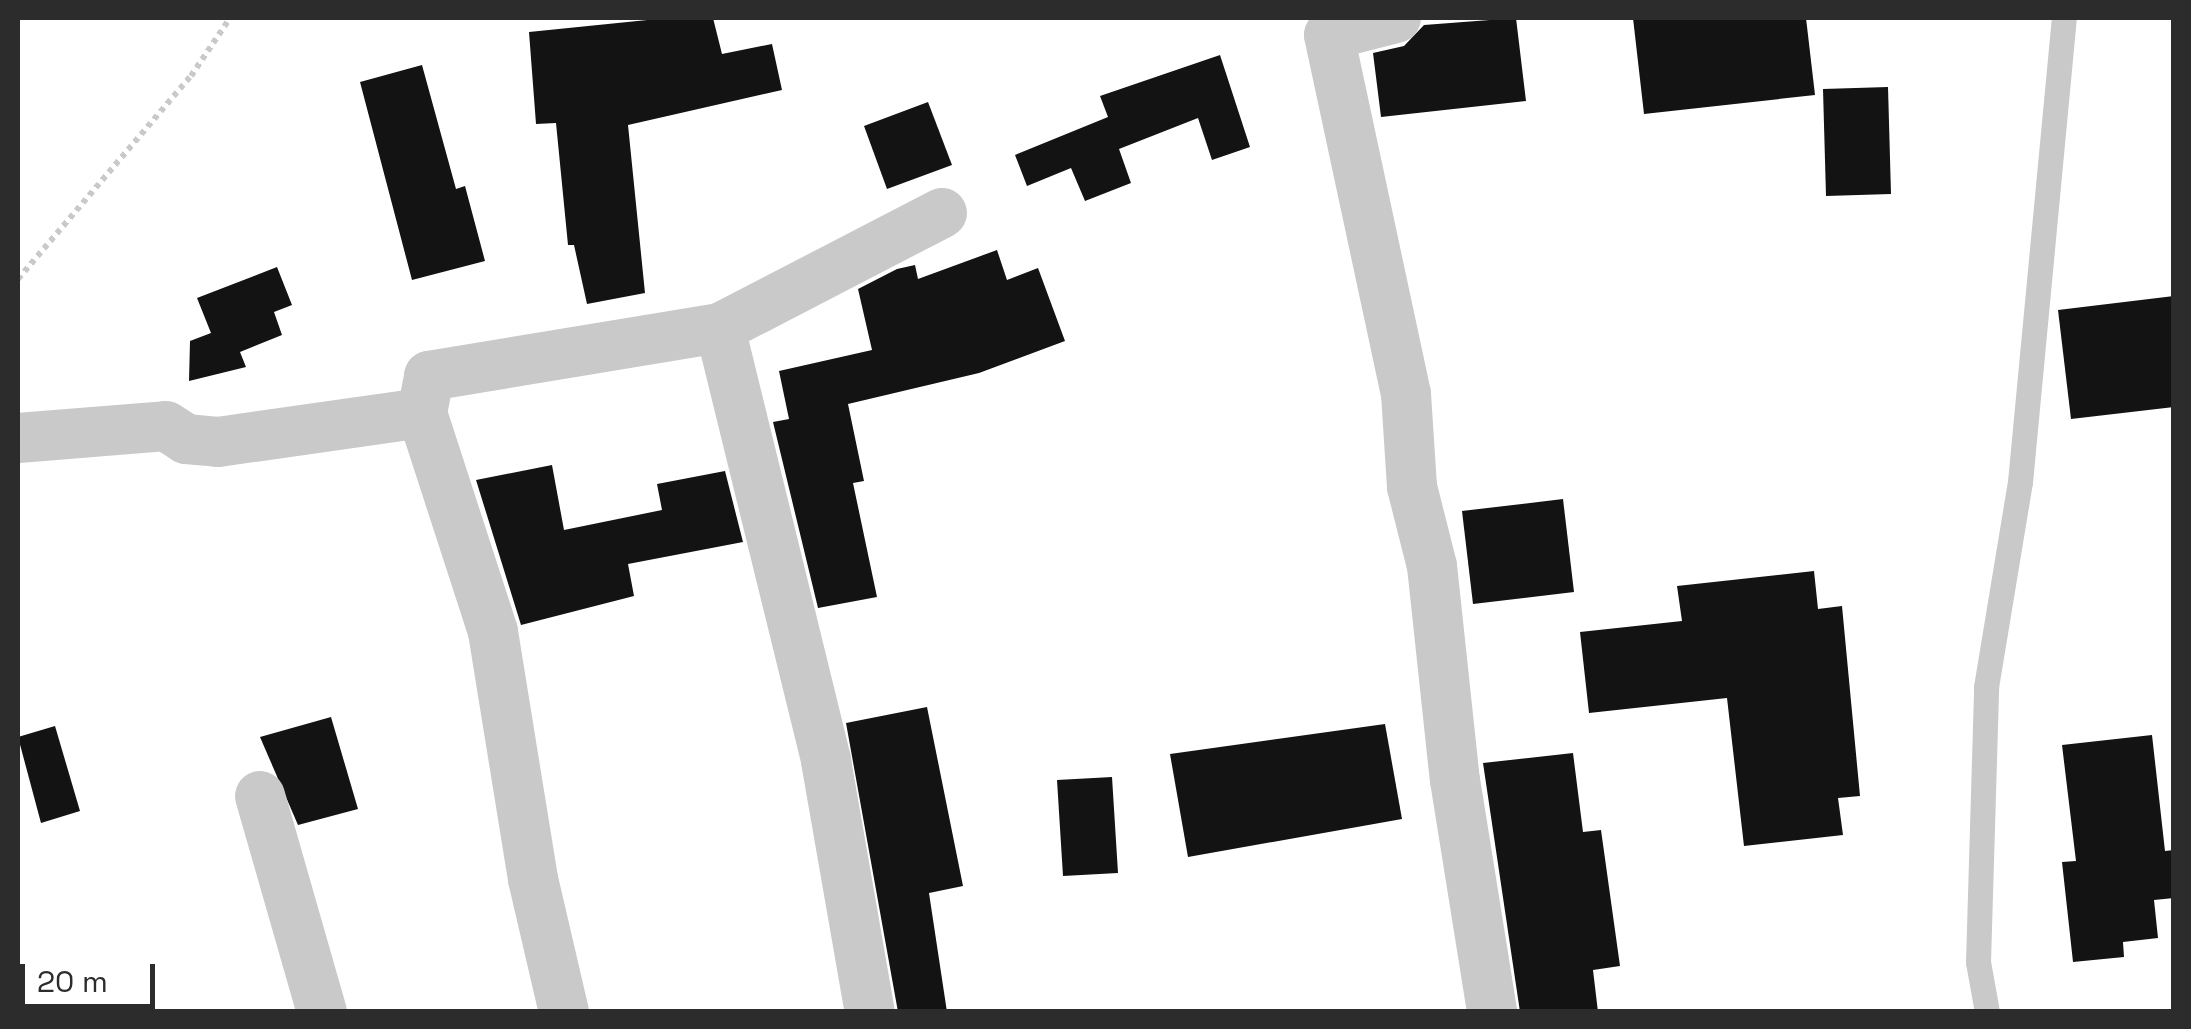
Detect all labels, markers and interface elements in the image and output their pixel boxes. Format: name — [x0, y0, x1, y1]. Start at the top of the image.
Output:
scale bar — [25, 944, 160, 1006]
text: 20 m — [37, 962, 108, 1001]

